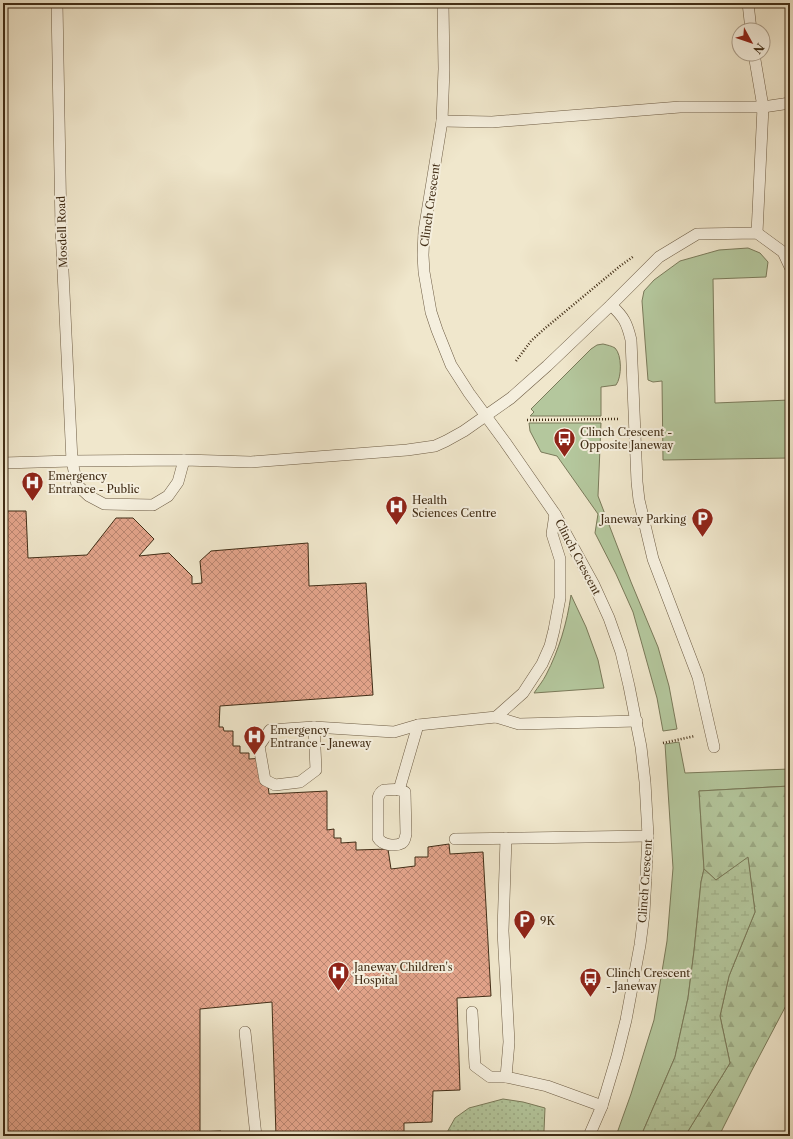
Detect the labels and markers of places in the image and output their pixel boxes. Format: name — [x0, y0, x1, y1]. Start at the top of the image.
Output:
bus stop icon: Clinch Crescent - Opposite Janeway — [551, 425, 577, 458]
place label: Clinch Crescent - Opposite Janeway — [580, 425, 674, 452]
hospital icon: Emergency Entrance - Public — [20, 469, 46, 502]
place label: Emergency Entrance - Public — [48, 469, 140, 496]
hospital icon: Health Sciences Centre — [383, 493, 409, 526]
place label: Health Sciences Centre — [412, 493, 496, 520]
parking icon: Janeway Parking — [689, 506, 715, 539]
place label: Janeway Parking — [599, 512, 686, 526]
hospital icon: Emergency Entrance - Janeway — [242, 723, 268, 756]
place label: Emergency Entrance - Janeway — [270, 723, 372, 750]
parking icon: 9K — [512, 908, 538, 941]
place label: 9K — [540, 914, 555, 928]
hospital icon: Janeway Children's Hospital — [326, 960, 352, 993]
place label: Janeway Children's Hospital — [352, 960, 453, 987]
bus stop icon: Clinch Crescent - Janeway — [577, 966, 603, 999]
place label: Clinch Crescent - Janeway — [606, 966, 690, 993]

